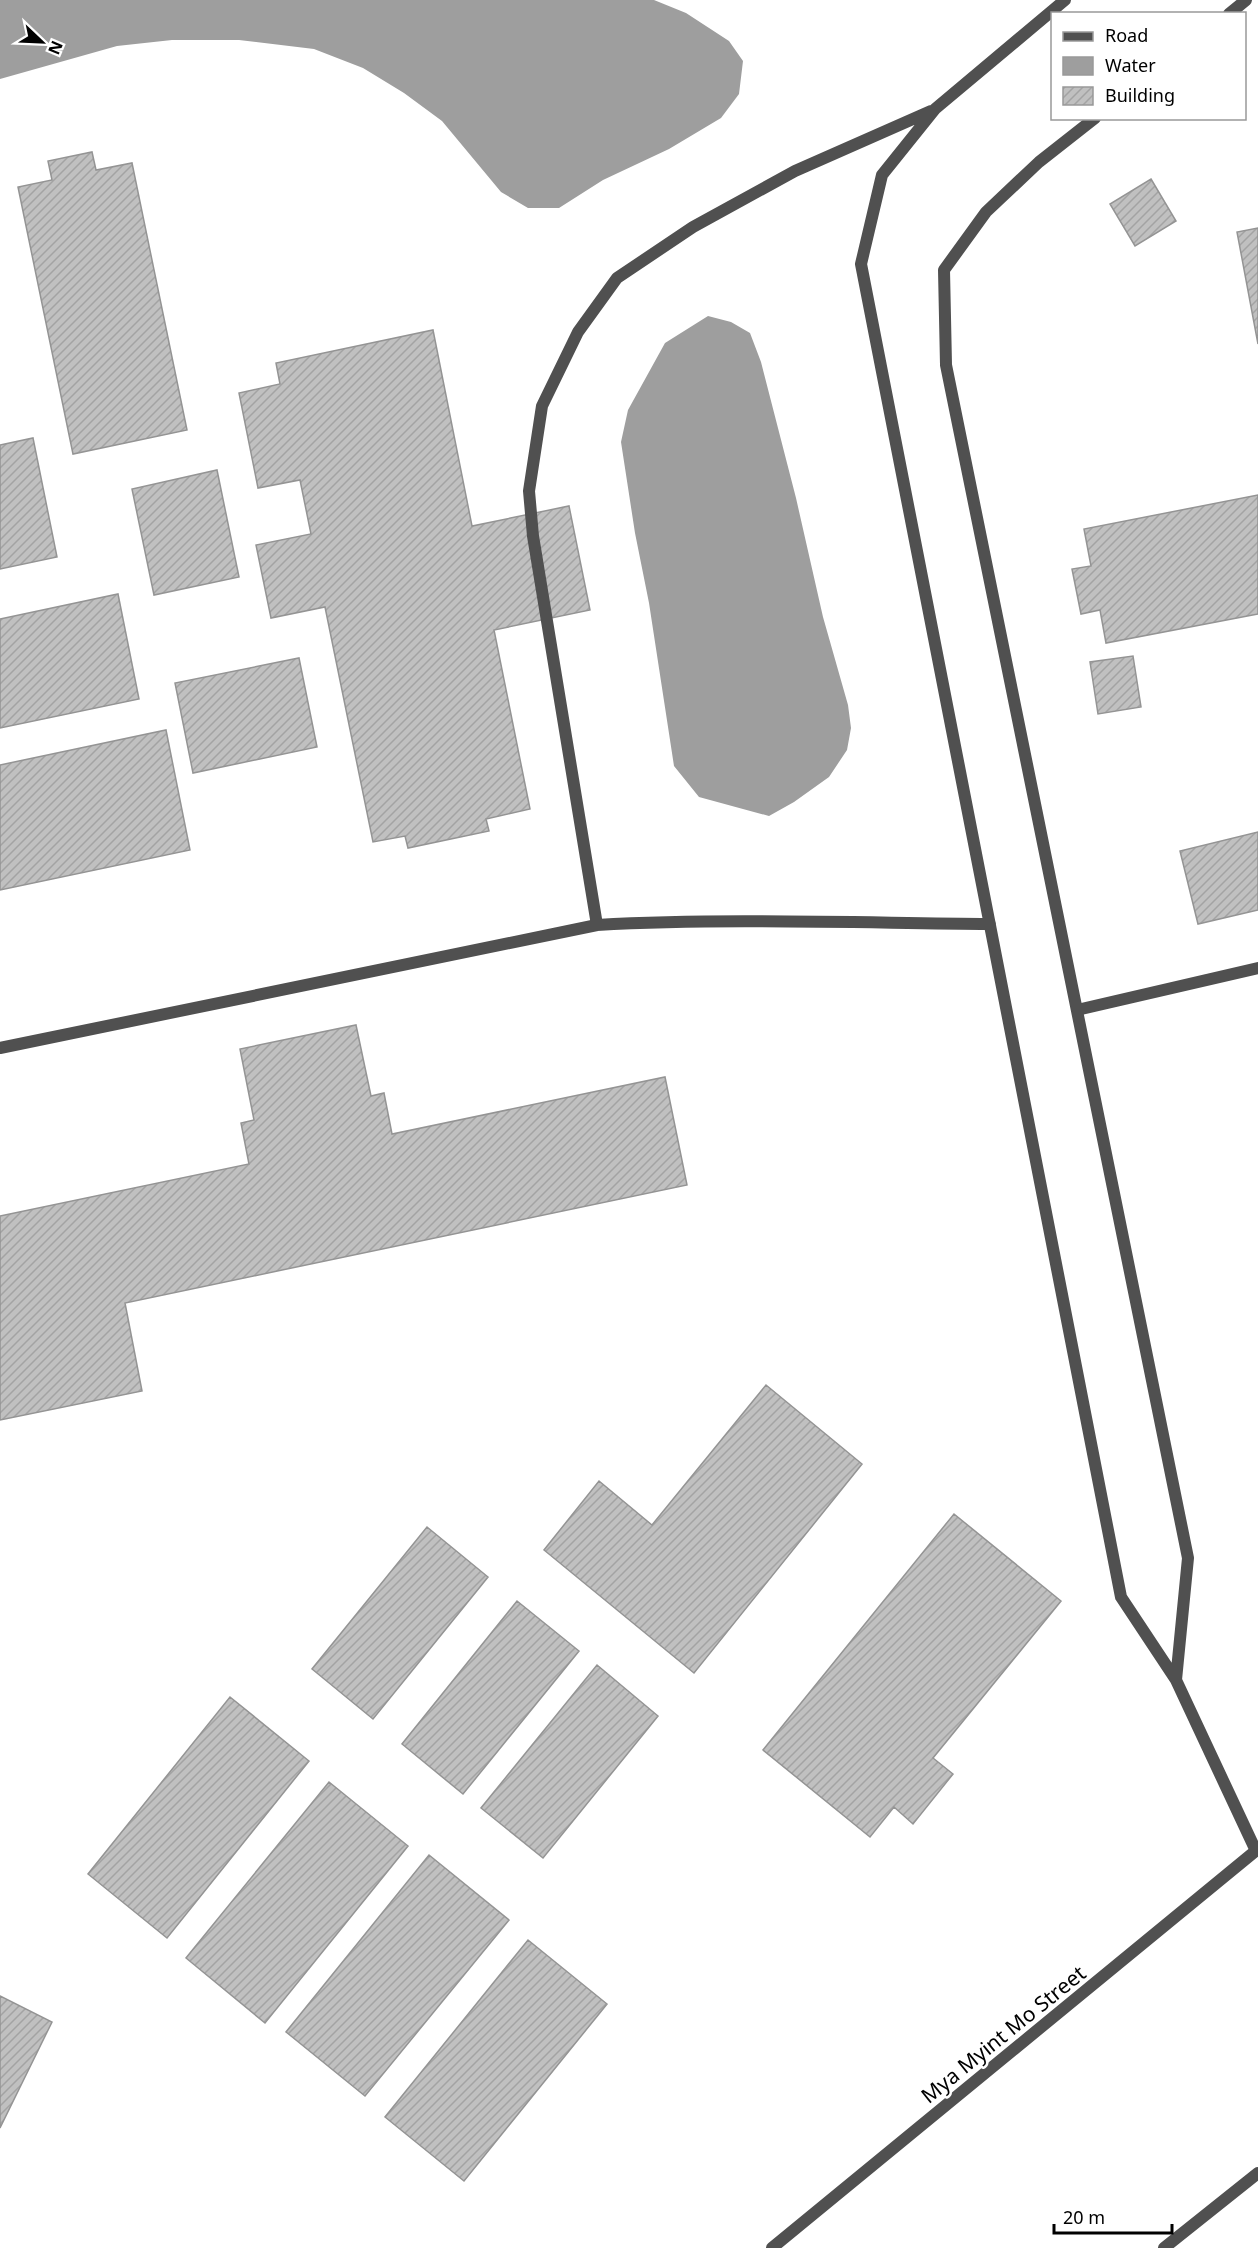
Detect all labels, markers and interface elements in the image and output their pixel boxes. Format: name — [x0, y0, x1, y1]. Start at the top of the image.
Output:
north arrow — [12, 12, 72, 72]
legend — [1051, 12, 1246, 120]
text: Road — [1105, 23, 1148, 47]
text: N — [43, 38, 68, 58]
text: Water — [1105, 53, 1156, 77]
text: Building — [1105, 83, 1175, 107]
street label: Mya Myint Mo Street — [915, 1959, 1091, 2109]
scale bar — [1054, 2197, 1172, 2235]
text: 20 m — [1063, 2205, 1105, 2229]

